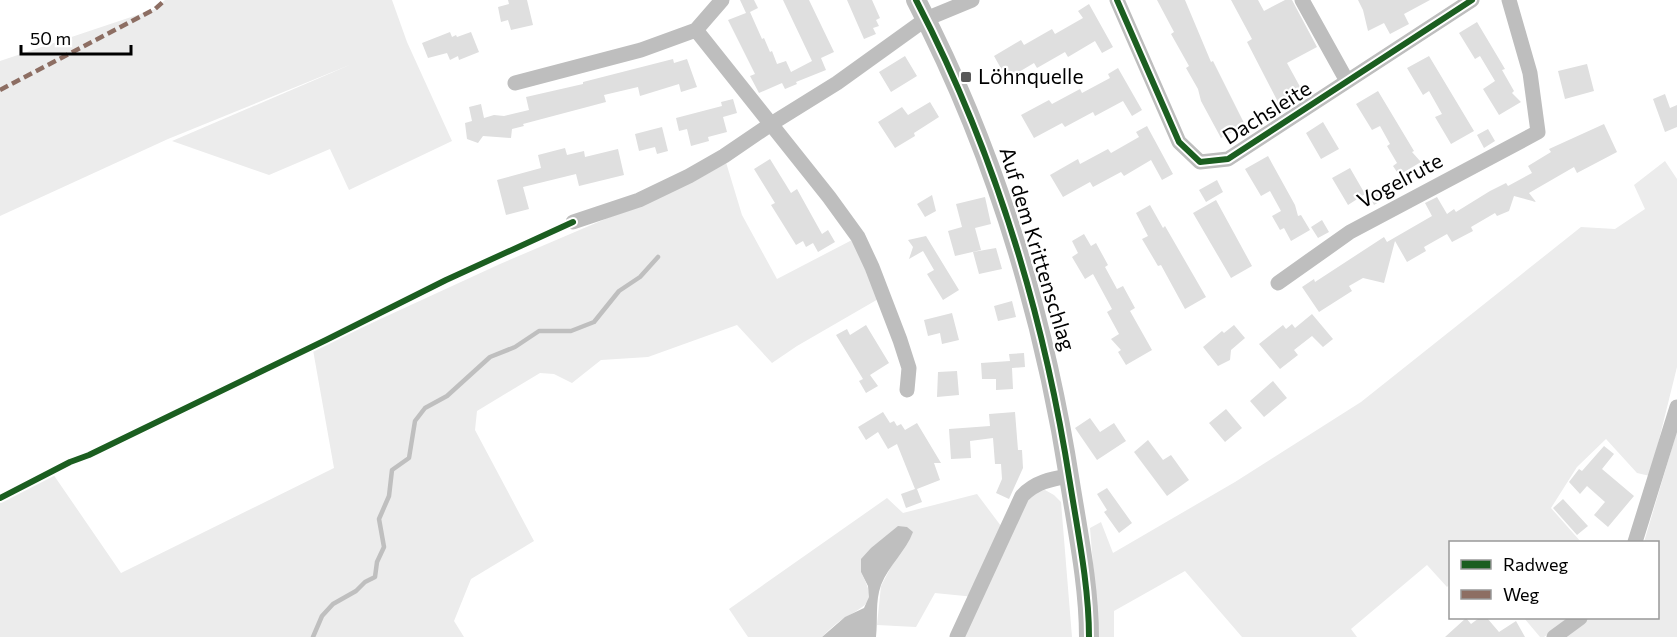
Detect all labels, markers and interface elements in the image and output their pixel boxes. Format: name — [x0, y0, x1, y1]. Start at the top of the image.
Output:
scale bar — [21, 18, 130, 56]
text: 50 m — [30, 27, 71, 49]
place label: Löhnquelle — [978, 63, 1083, 88]
marker: Löhnquelle — [959, 70, 973, 84]
street label: Dachsleite — [1217, 75, 1315, 149]
street label: Auf dem Krittenschlag — [996, 144, 1081, 353]
street label: Vogelrute — [1352, 147, 1446, 212]
legend — [1449, 541, 1659, 619]
text: Radweg — [1503, 553, 1568, 575]
text: Weg — [1503, 583, 1540, 605]

